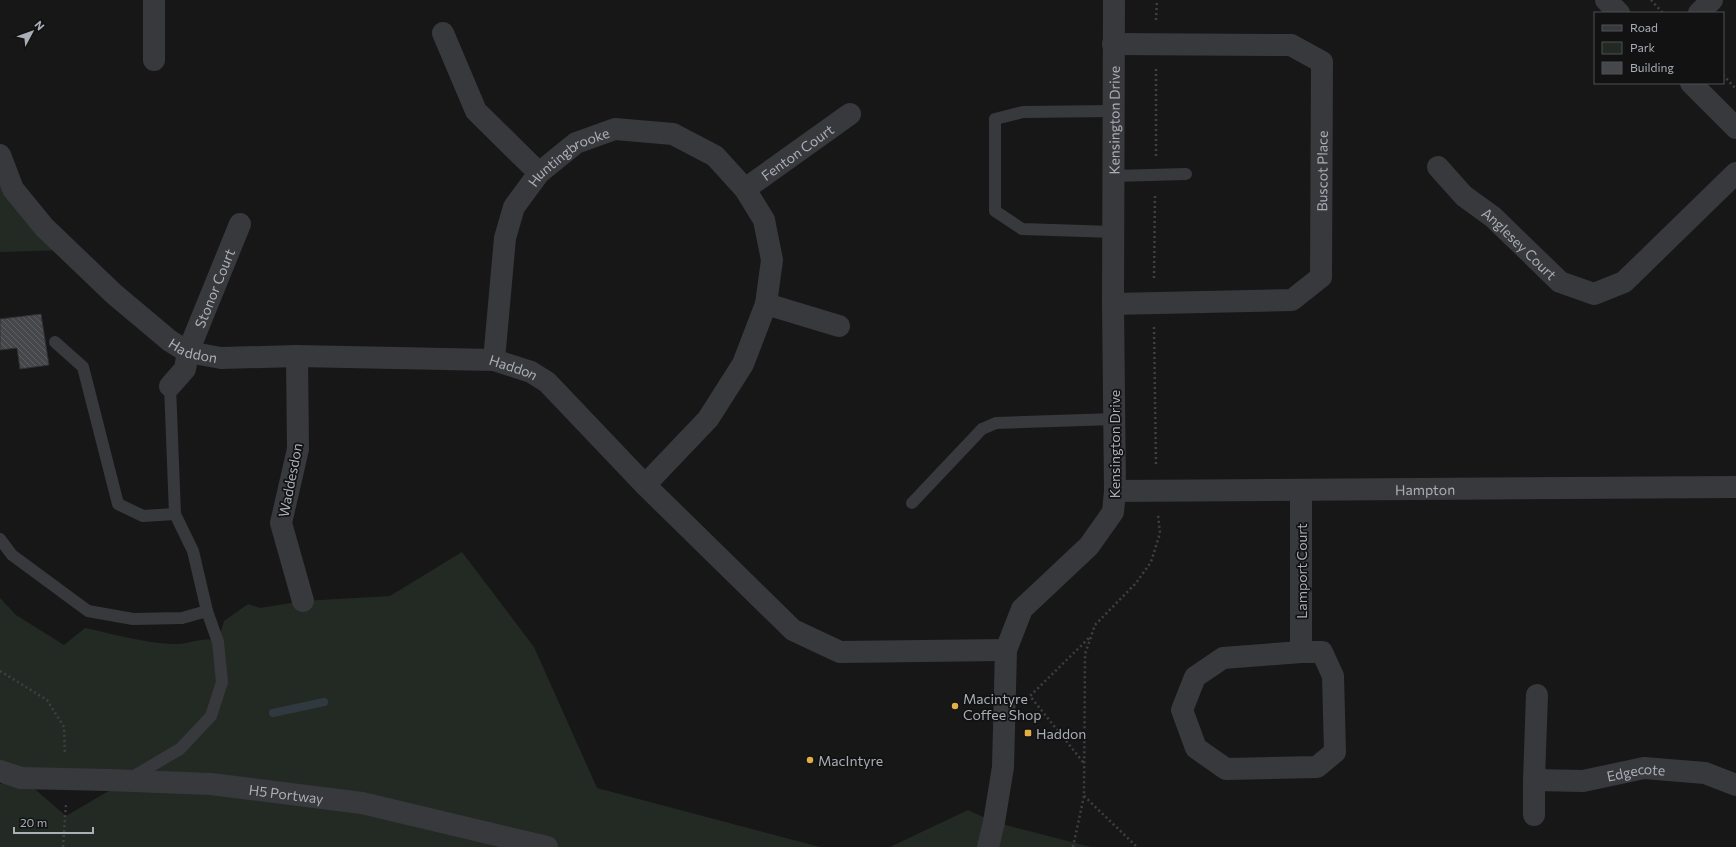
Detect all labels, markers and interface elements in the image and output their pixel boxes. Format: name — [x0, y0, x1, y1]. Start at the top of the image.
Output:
north arrow — [12, 12, 52, 52]
legend — [1594, 12, 1724, 84]
text: N — [32, 18, 48, 32]
text: Road — [1630, 20, 1658, 34]
text: Park — [1630, 40, 1656, 54]
text: Building — [1630, 60, 1674, 74]
street label: Kensington Drive — [1105, 66, 1122, 174]
street label: Fenton Court — [758, 120, 837, 183]
street label: Huntingbrooke — [524, 123, 611, 189]
street label: Buscot Place — [1313, 131, 1330, 212]
street label: Anglesey Court — [1479, 204, 1561, 283]
street label: Stonor Court — [190, 246, 238, 330]
street label: Haddon — [166, 334, 219, 366]
street label: Haddon — [487, 351, 542, 383]
street label: Kensington Drive — [1106, 390, 1123, 498]
street label: Waddesdon — [274, 441, 306, 519]
street label: Hampton — [1395, 480, 1455, 498]
street label: Lamport Court — [1293, 523, 1310, 619]
place label: Macintyre Coffee Shop — [963, 690, 1042, 723]
marker: Macintyre Coffee Shop — [950, 701, 960, 711]
place label: Haddon — [1036, 725, 1086, 742]
marker: Haddon — [1023, 728, 1033, 738]
place label: MacIntyre — [818, 752, 883, 769]
marker: MacIntyre — [805, 755, 815, 765]
street label: Edgecote — [1605, 760, 1666, 784]
street label: H5 Portway — [248, 780, 325, 807]
scale bar — [14, 809, 93, 835]
text: 20 m — [20, 815, 47, 829]

